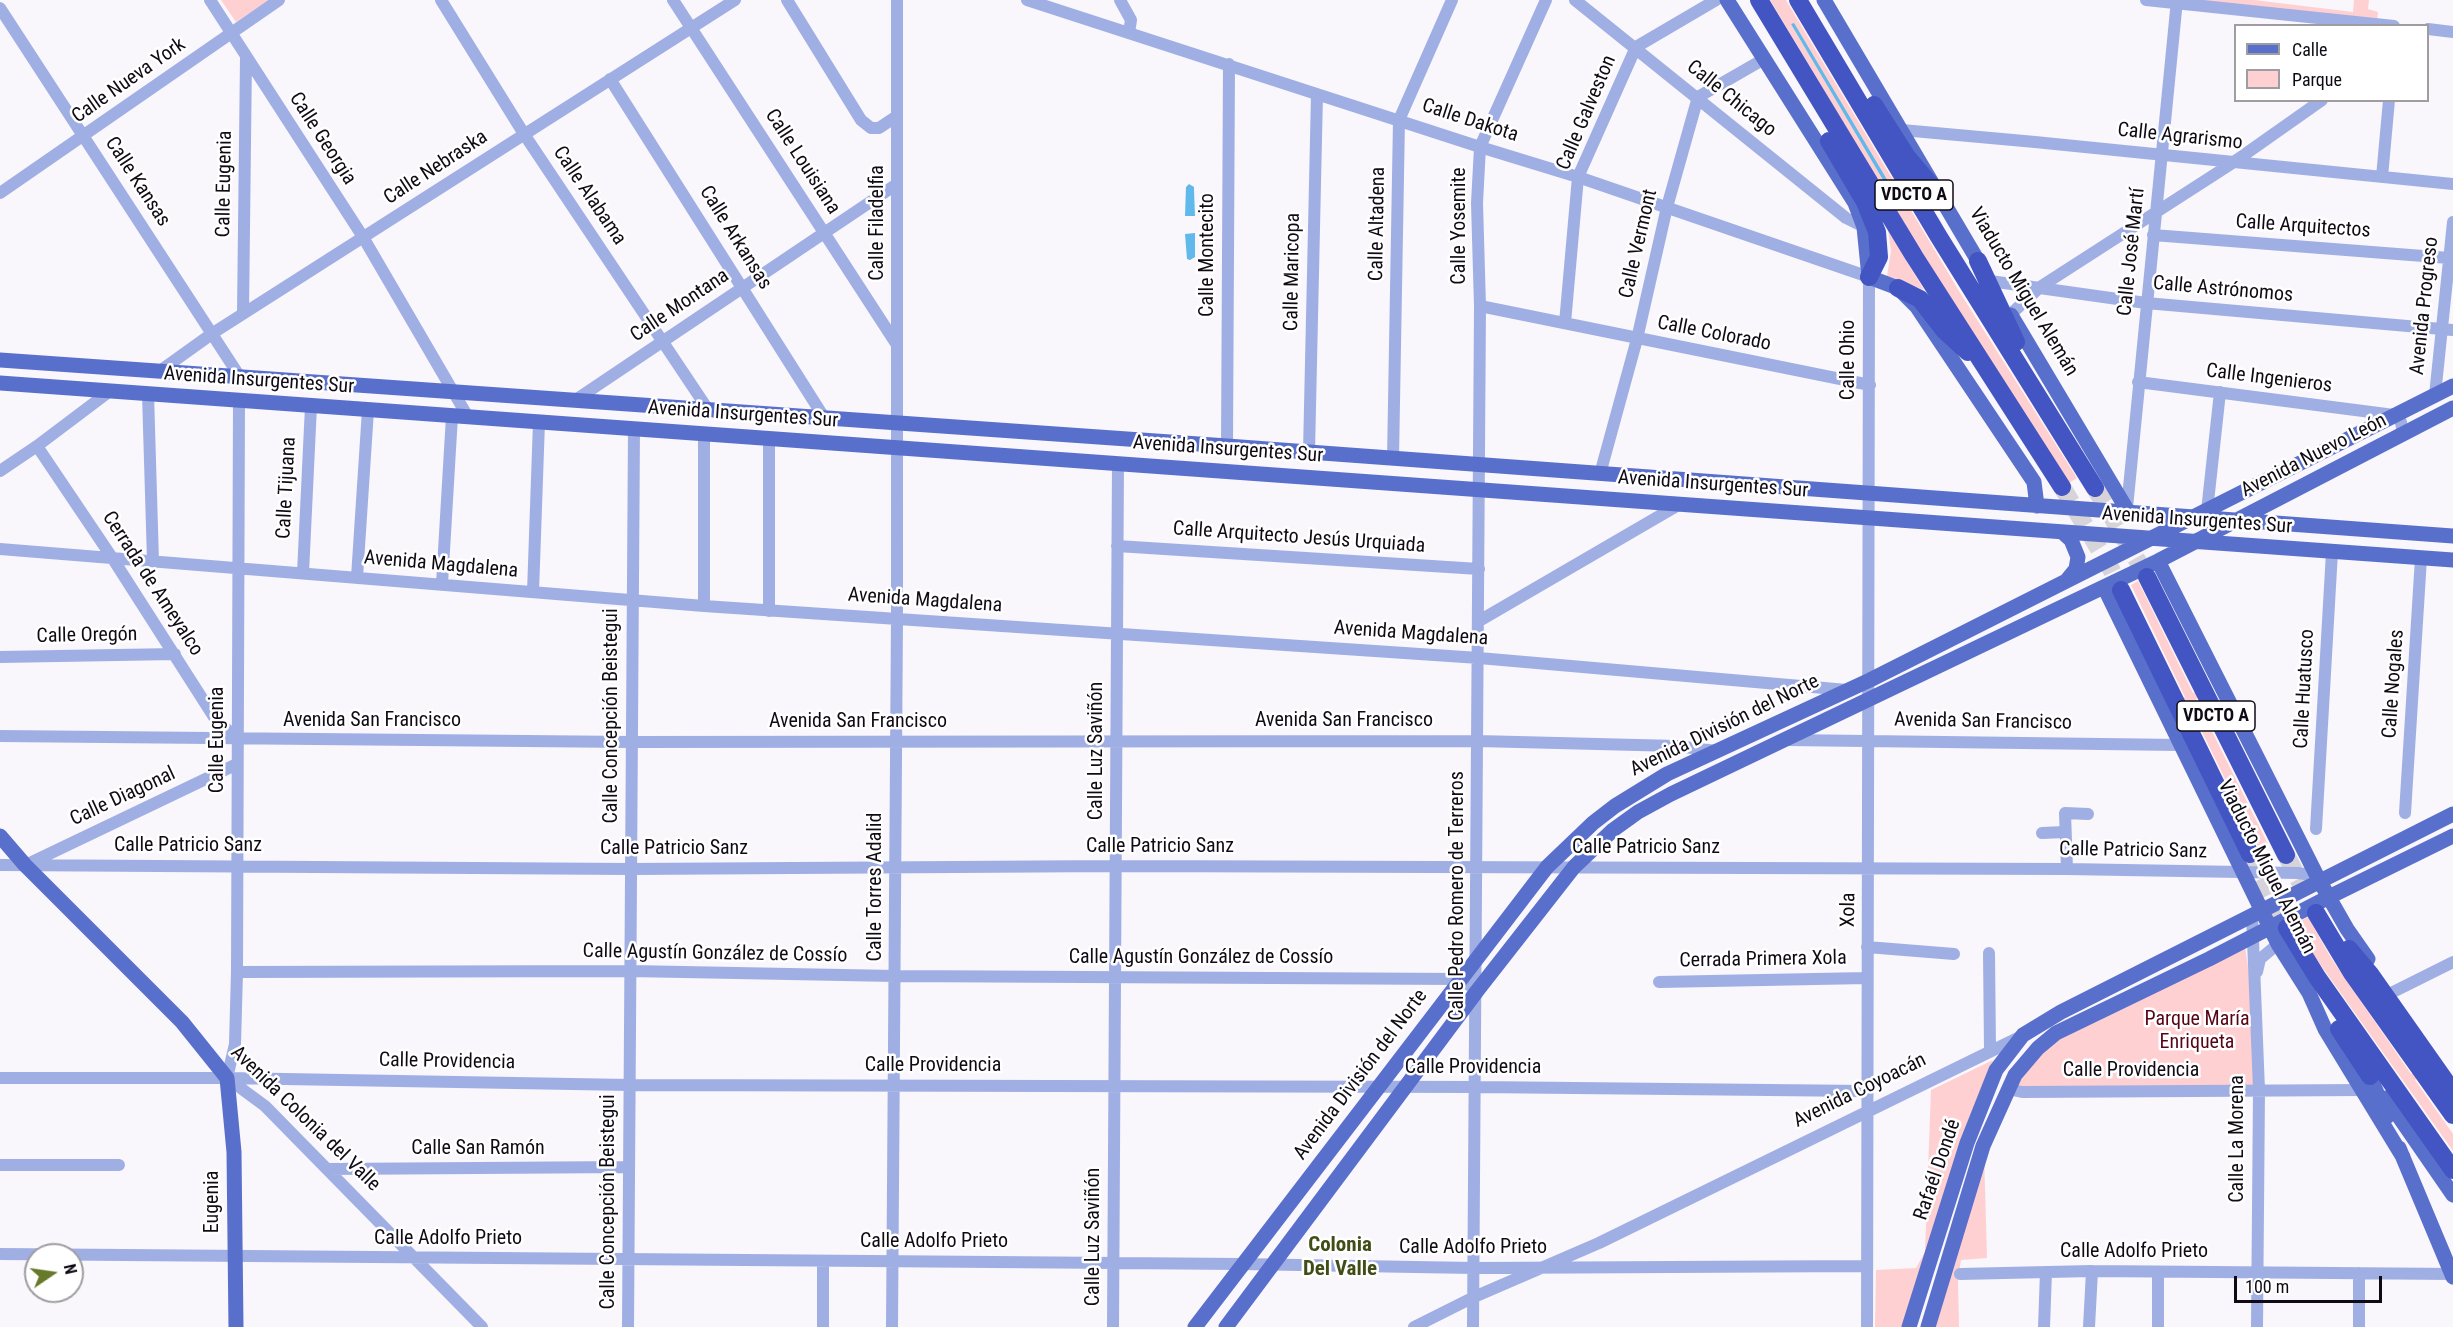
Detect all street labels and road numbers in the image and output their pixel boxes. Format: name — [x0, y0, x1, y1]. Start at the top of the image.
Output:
street label: Calle Nueva York — [68, 33, 190, 129]
street label: Calle Galveston — [1552, 52, 1622, 174]
street label: Calle Chicago — [1681, 56, 1781, 142]
street label: Calle Georgia — [283, 88, 361, 190]
street label: Calle Dakota — [1419, 94, 1521, 148]
street label: Calle Louisiana — [759, 105, 845, 219]
street label: Calle Agrarismo — [2116, 118, 2244, 156]
street label: Calle Nebraska — [380, 126, 492, 210]
street label: Calle Eugenia — [212, 130, 238, 238]
street label: Calle Kansas — [99, 133, 175, 231]
street label: Calle Alabama — [547, 142, 631, 250]
street label: Calle Filadelfia — [866, 165, 890, 281]
street label: Calle Altadena — [1365, 167, 1391, 281]
street label: Calle Yosemite — [1448, 167, 1472, 285]
road number: VDCTO A — [1875, 180, 1953, 210]
street label: Calle Arkansas — [694, 182, 776, 294]
street label: Calle Vermont — [1615, 187, 1663, 301]
street label: Calle José Martí — [2113, 187, 2151, 317]
street label: Calle Montecito — [1196, 193, 1220, 317]
street label: Viaducto Miguel Alemán — [1963, 203, 2083, 381]
street label: Calle Arquitectos — [2235, 210, 2371, 244]
street label: Calle Maricopa — [1280, 213, 1306, 331]
street label: Avenida Progreso — [2406, 236, 2444, 376]
street label: Calle Montana — [626, 264, 734, 348]
street label: Calle Astrónomos — [2152, 272, 2294, 308]
street label: Calle Colorado — [1655, 311, 1773, 357]
street label: Calle Ohio — [1837, 320, 1861, 400]
street label: Calle Ingenieros — [2205, 359, 2333, 399]
street label: Avenida Insurgentes Sur — [163, 362, 355, 400]
street label: Avenida Insurgentes Sur — [647, 396, 839, 434]
street label: Avenida Nuevo León — [2237, 409, 2391, 503]
street label: Avenida Insurgentes Sur — [1132, 431, 1324, 469]
street label: Calle Tijuana — [272, 436, 302, 540]
street label: Avenida Insurgentes Sur — [1617, 466, 1809, 504]
street label: Avenida Insurgentes Sur — [2101, 502, 2293, 540]
street label: Cerrada de Ameyalco — [96, 507, 208, 661]
street label: Calle Arquitecto Jesús Urquiada — [1172, 517, 1426, 559]
street label: Avenida Magdalena — [363, 546, 519, 584]
street label: Avenida Magdalena — [847, 584, 1003, 618]
street label: Calle Concepción Beistegui — [600, 608, 624, 824]
street label: Avenida Magdalena — [1333, 617, 1489, 651]
street label: Calle Oregón — [36, 623, 138, 649]
street label: Calle Huatusco — [2290, 629, 2320, 749]
street label: Calle Nogales — [2378, 629, 2410, 739]
street label: Avenida División del Norte — [1627, 670, 1823, 782]
street label: Calle Luz Saviñón — [1085, 682, 1109, 820]
street label: Calle Eugenia — [206, 687, 230, 793]
road number: VDCTO A — [2177, 701, 2255, 731]
street label: Avenida San Francisco — [1894, 708, 2072, 736]
street label: Avenida San Francisco — [283, 709, 461, 733]
street label: Avenida San Francisco — [1255, 709, 1433, 733]
street label: Avenida San Francisco — [769, 710, 947, 734]
street label: Calle Diagonal — [67, 762, 179, 832]
street label: Calle Pedro Romero de Terreros — [1446, 771, 1470, 1021]
street label: Viaducto Miguel Alemán — [2212, 776, 2320, 958]
street label: Calle Torres Adalid — [864, 813, 888, 961]
street label: Calle Patricio Sanz — [114, 834, 262, 858]
street label: Calle Patricio Sanz — [1086, 835, 1234, 859]
street label: Calle Patricio Sanz — [1572, 836, 1720, 860]
street label: Calle Patricio Sanz — [600, 837, 748, 861]
street label: Calle Patricio Sanz — [2059, 838, 2207, 864]
street label: Xola — [1837, 892, 1861, 928]
street label: Calle Agustín González de Cossío — [582, 940, 848, 968]
street label: Calle Agustín González de Cossío — [1069, 946, 1333, 970]
street label: Cerrada Primera Xola — [1679, 947, 1847, 973]
street label: Avenida División del Norte — [1289, 985, 1433, 1165]
street label: Avenida Colonia del Valle — [225, 1041, 385, 1197]
street label: Avenida Coyoacán — [1790, 1048, 1930, 1134]
street label: Calle Providencia — [379, 1049, 515, 1075]
street label: Calle Providencia — [865, 1054, 1001, 1078]
street label: Calle Providencia — [1405, 1056, 1541, 1080]
street label: Calle Providencia — [2063, 1059, 2199, 1083]
street label: Calle La Morena — [2226, 1075, 2250, 1203]
street label: Calle Concepción Beistegui — [597, 1094, 621, 1310]
street label: Rafaél Dondé — [1910, 1116, 1966, 1224]
street label: Calle San Ramón — [411, 1137, 545, 1161]
street label: Calle Luz Saviñón — [1082, 1168, 1106, 1306]
street label: Eugenia — [201, 1171, 225, 1233]
street label: Calle Adolfo Prieto — [374, 1227, 522, 1251]
street label: Calle Adolfo Prieto — [860, 1230, 1008, 1254]
street label: Calle Adolfo Prieto — [1399, 1236, 1547, 1260]
street label: Calle Adolfo Prieto — [2060, 1240, 2208, 1264]

